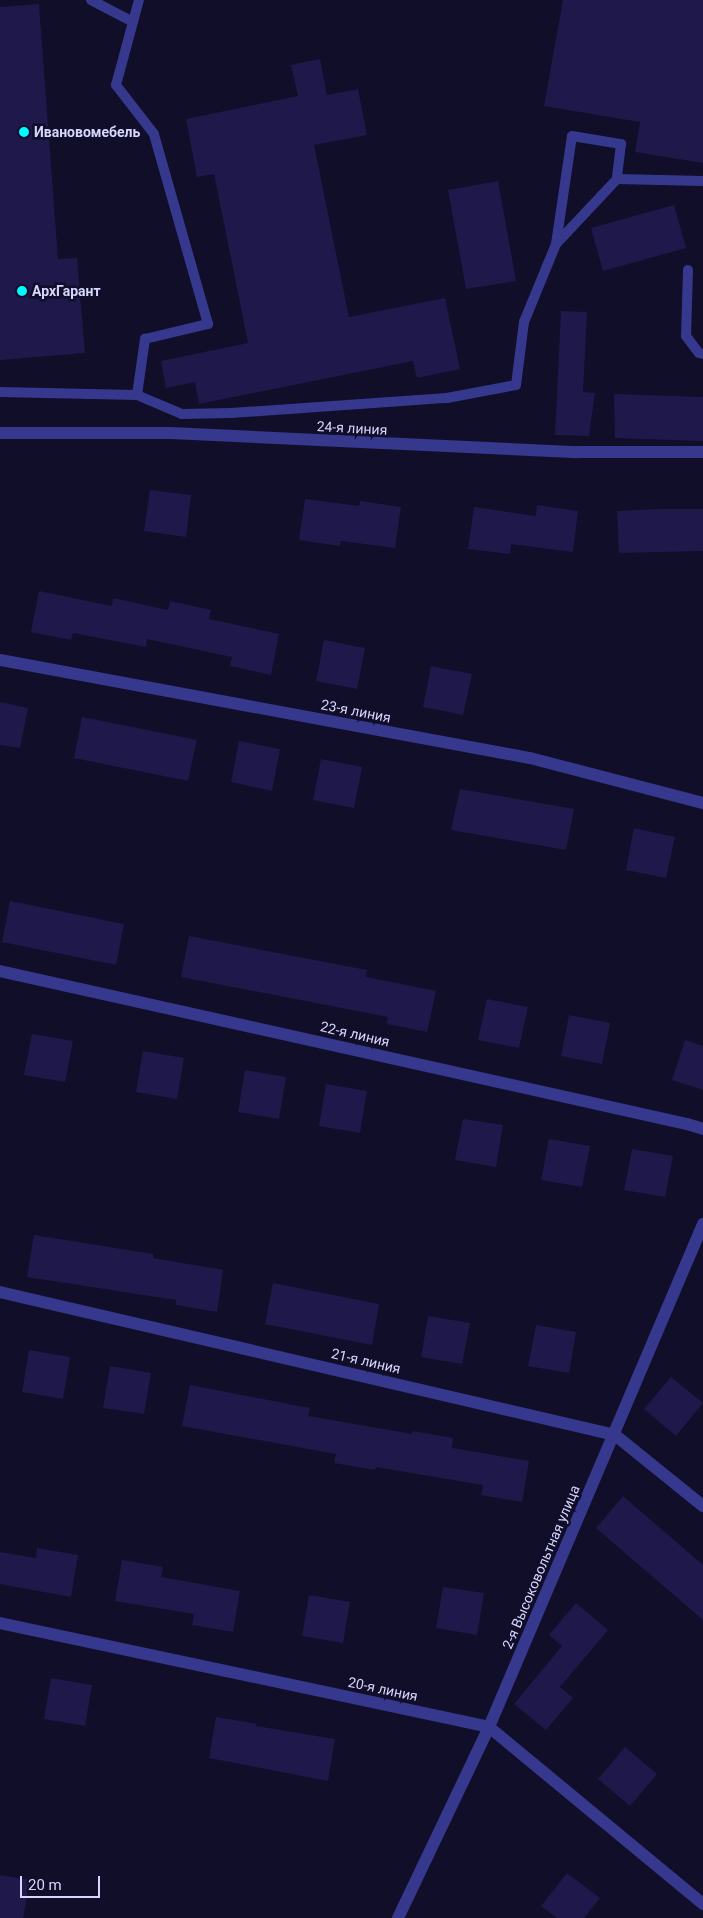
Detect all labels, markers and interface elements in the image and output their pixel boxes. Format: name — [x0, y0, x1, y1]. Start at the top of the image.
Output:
place label: Ивановомебель — [34, 124, 140, 140]
marker: Ивановомебель — [18, 126, 30, 138]
place label: АрхГарант — [32, 283, 101, 299]
marker: АрхГарант — [16, 285, 28, 297]
street label: 24-я линия — [316, 418, 388, 438]
street label: 23-я линия — [320, 696, 392, 726]
street label: 22-я линия — [319, 1018, 391, 1050]
street label: 21-я линия — [330, 1345, 402, 1377]
street label: 2-я Высоковольтная улица — [499, 1483, 583, 1651]
street label: 20-я линия — [347, 1673, 419, 1705]
scale bar — [22, 1866, 102, 1898]
text: 20 m — [28, 1876, 62, 1894]

